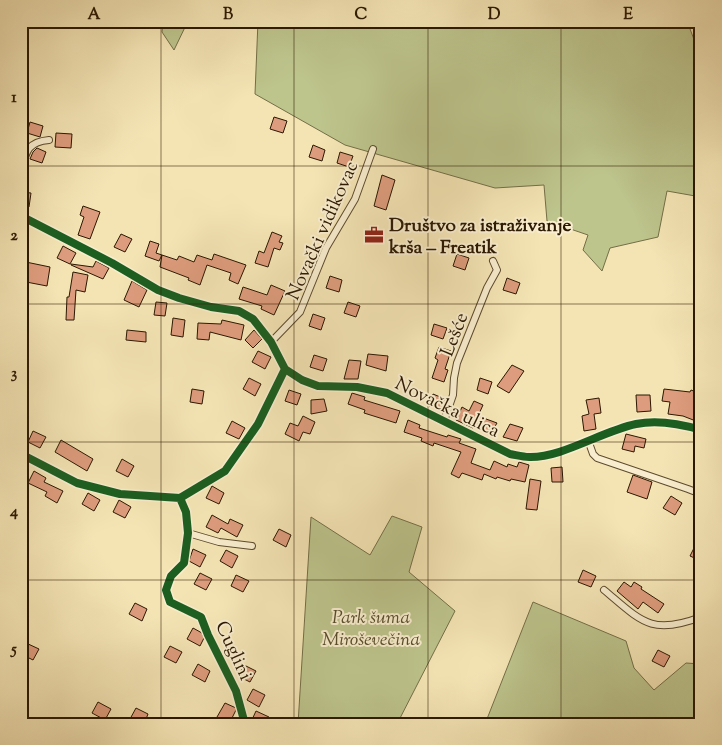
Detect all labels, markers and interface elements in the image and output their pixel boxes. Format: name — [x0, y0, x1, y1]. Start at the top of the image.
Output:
text: A — [88, 4, 101, 27]
text: B — [223, 4, 233, 27]
text: C — [355, 4, 368, 27]
text: D — [488, 4, 501, 27]
text: E — [623, 4, 633, 27]
text: 1 — [11, 87, 17, 110]
street label: Novački vidikovac — [281, 157, 366, 305]
place label: Društvo za istraživanje krša – Freatik — [388, 213, 572, 262]
office icon: Društvo za istraživanje krša – Freatik — [363, 224, 385, 246]
text: 2 — [10, 225, 18, 248]
street label: Lešće — [435, 309, 476, 361]
text: 3 — [11, 363, 18, 386]
street label: Novačka ulica — [390, 371, 504, 445]
text: 4 — [9, 501, 18, 524]
park label: Park šuma Miroševečina — [322, 605, 420, 654]
street label: Cuglini — [207, 617, 258, 685]
text: 5 — [9, 639, 17, 662]

